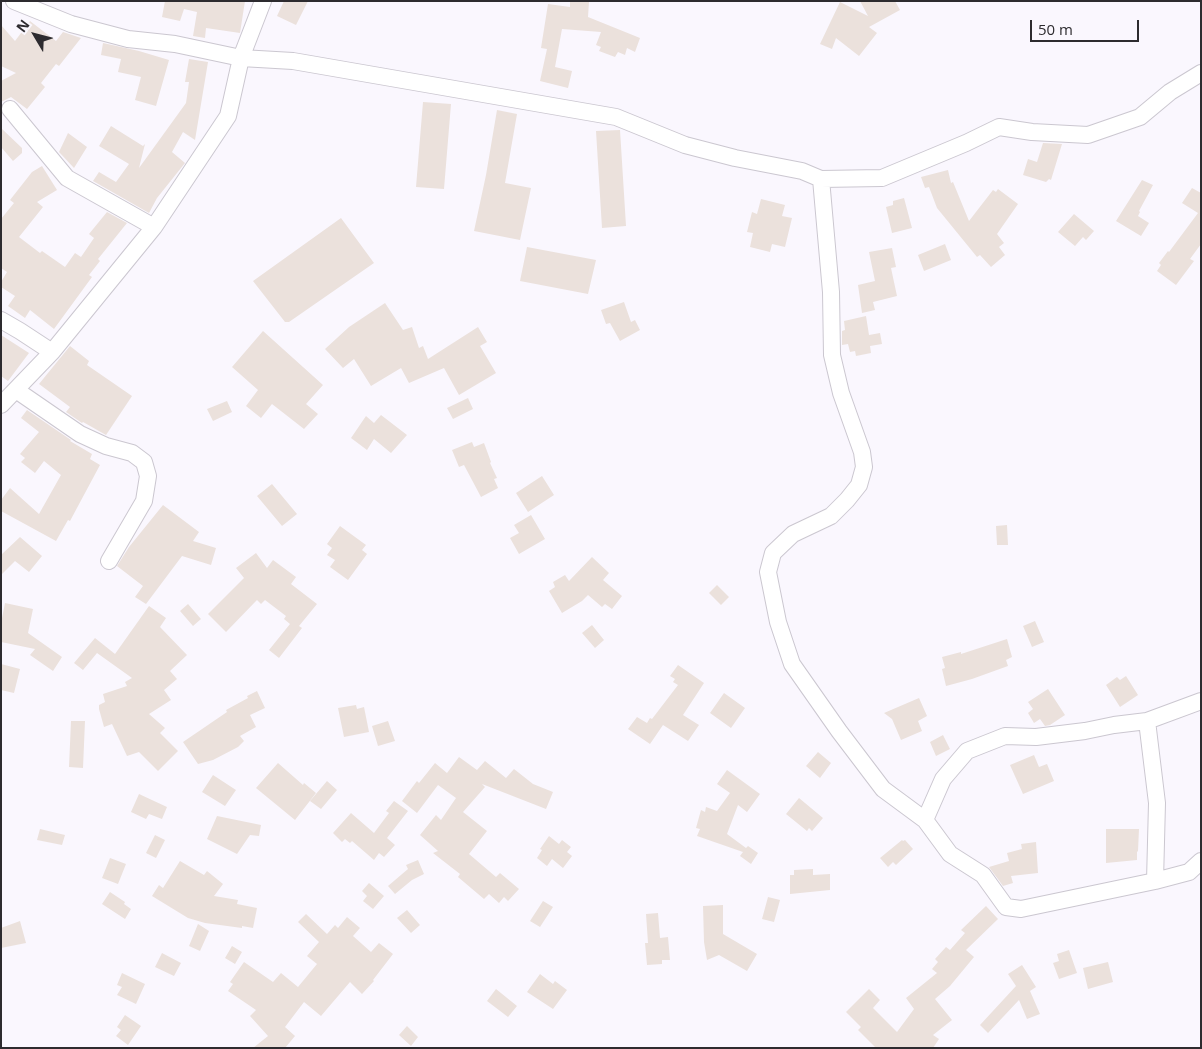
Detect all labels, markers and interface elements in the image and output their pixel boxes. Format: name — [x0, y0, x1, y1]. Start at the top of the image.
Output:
north arrow — [10, 10, 60, 60]
scale bar — [1032, 10, 1141, 42]
text: N — [12, 15, 34, 36]
text: 50 m — [1038, 19, 1073, 39]

